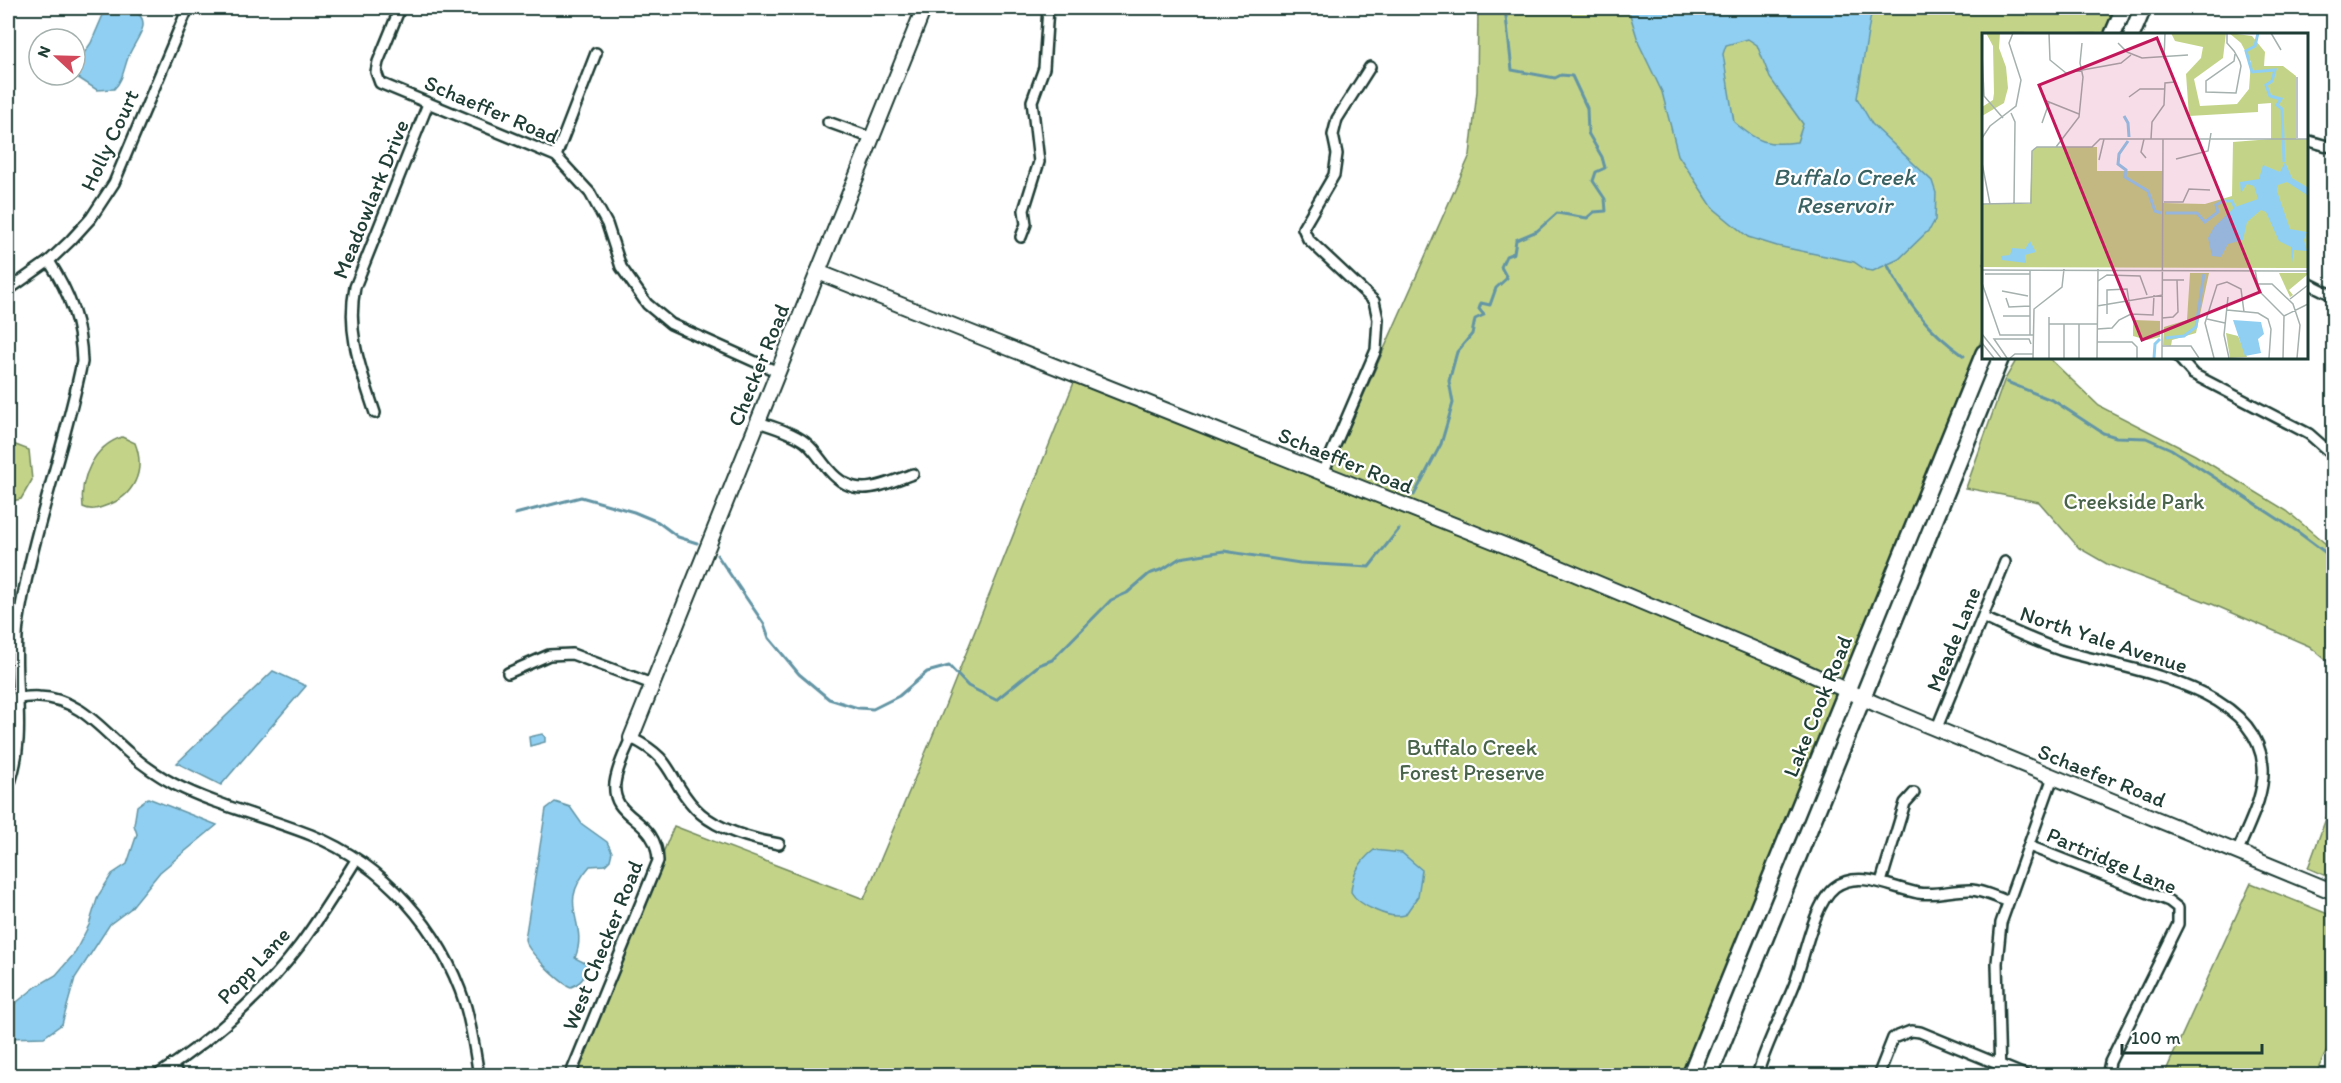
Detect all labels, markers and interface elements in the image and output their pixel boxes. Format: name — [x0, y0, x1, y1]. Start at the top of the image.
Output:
north arrow — [27, 27, 87, 87]
inset map — [1982, 33, 2308, 358]
text: N — [33, 43, 54, 60]
street label: Schaeffer Road — [420, 69, 563, 150]
street label: Holly Court — [74, 85, 145, 195]
street label: Meadowlark Drive — [326, 116, 415, 283]
water label: Buffalo Creek Reservoir — [1773, 162, 1917, 219]
street label: Checker Road — [722, 300, 795, 430]
street label: Schaeffer Road — [1274, 421, 1417, 500]
park label: Creekside Park — [2064, 488, 2205, 515]
street label: Meade Lane — [1920, 583, 1987, 696]
street label: North Yale Avenue — [2017, 600, 2191, 679]
street label: Lake Cook Road — [1777, 631, 1858, 781]
park label: Buffalo Creek Forest Preserve — [1399, 734, 1545, 786]
street label: Schaefer Road — [2034, 738, 2170, 813]
street label: Partridge Lane — [2043, 821, 2181, 900]
street label: West Checker Road — [556, 856, 649, 1034]
street label: Popp Lane — [211, 921, 296, 1010]
scale bar — [2122, 1017, 2262, 1055]
text: 100 m — [2131, 1027, 2181, 1049]

